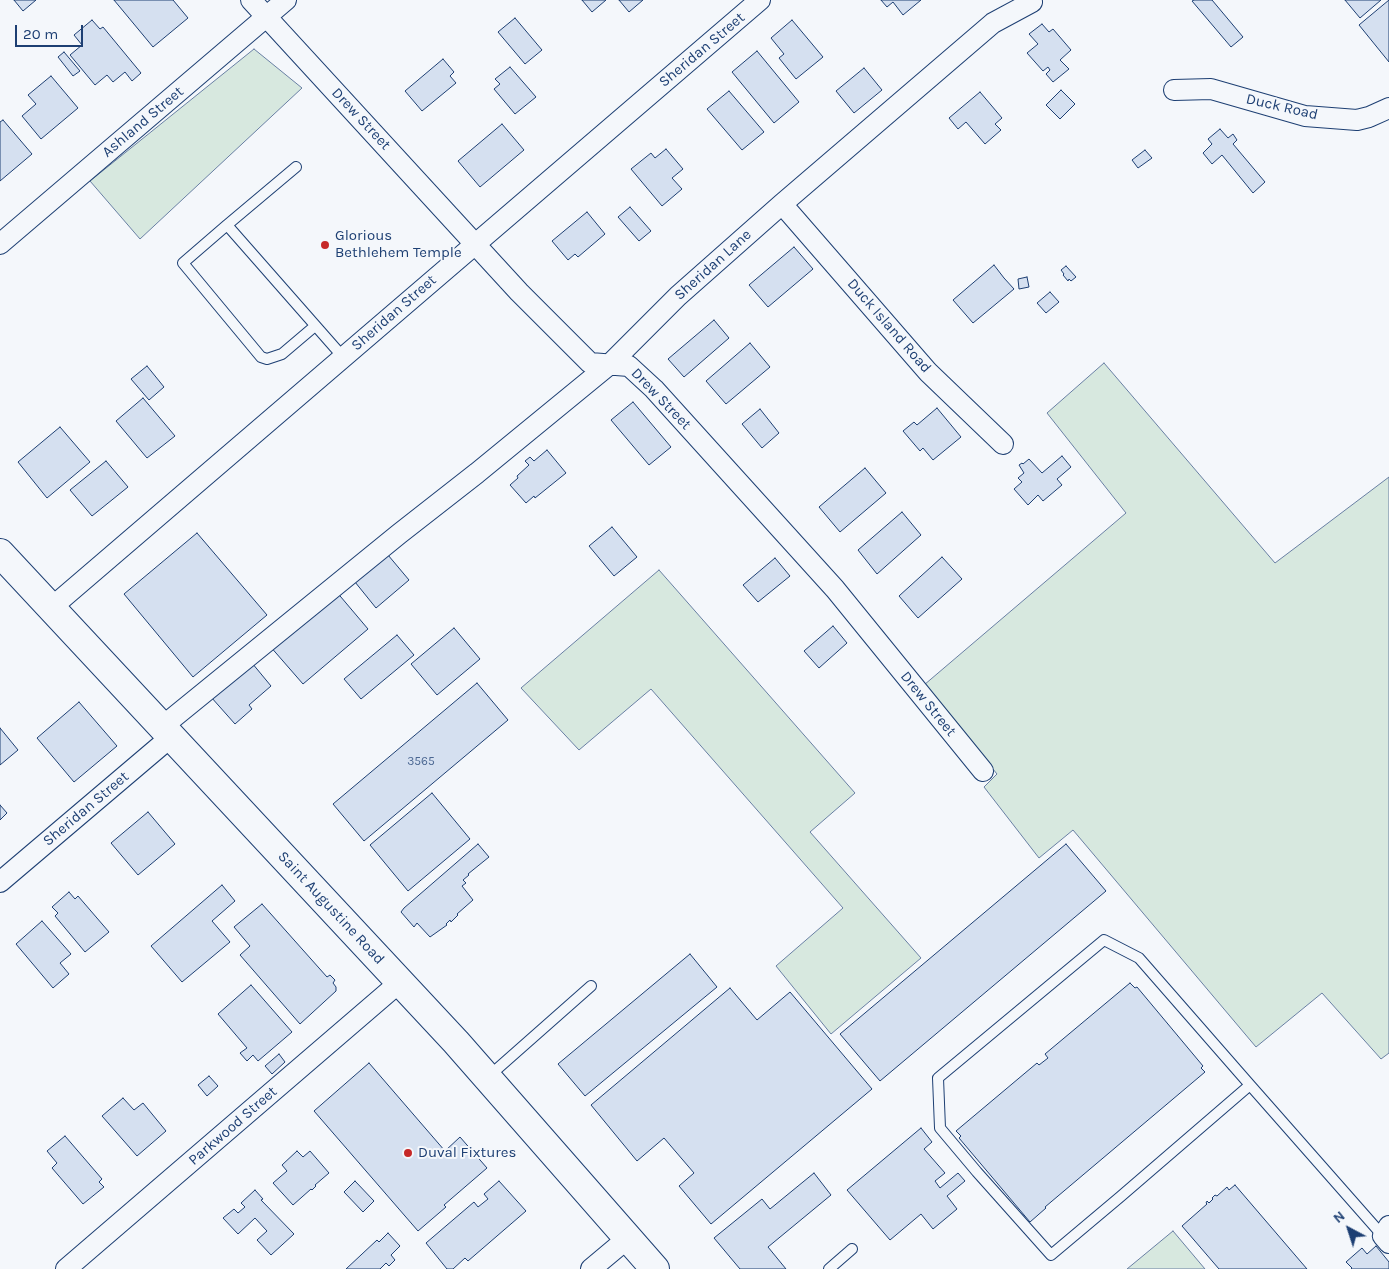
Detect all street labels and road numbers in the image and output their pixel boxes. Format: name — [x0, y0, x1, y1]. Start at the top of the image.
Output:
street label: Sheridan Street — [655, 9, 749, 91]
street label: Ashland Street — [99, 83, 187, 161]
street label: Drew Street — [328, 84, 394, 154]
street label: Duck Road — [1244, 90, 1320, 124]
street label: Sheridan Lane — [671, 226, 755, 304]
street label: Sheridan Street — [348, 271, 440, 355]
street label: Duck Island Road — [843, 275, 935, 377]
street label: Drew Street — [627, 364, 695, 434]
street label: Drew Street — [896, 668, 960, 740]
street label: Sheridan Street — [39, 768, 133, 850]
street label: Saint Augustine Road — [274, 848, 388, 968]
street label: Parkwood Street — [185, 1083, 281, 1169]

